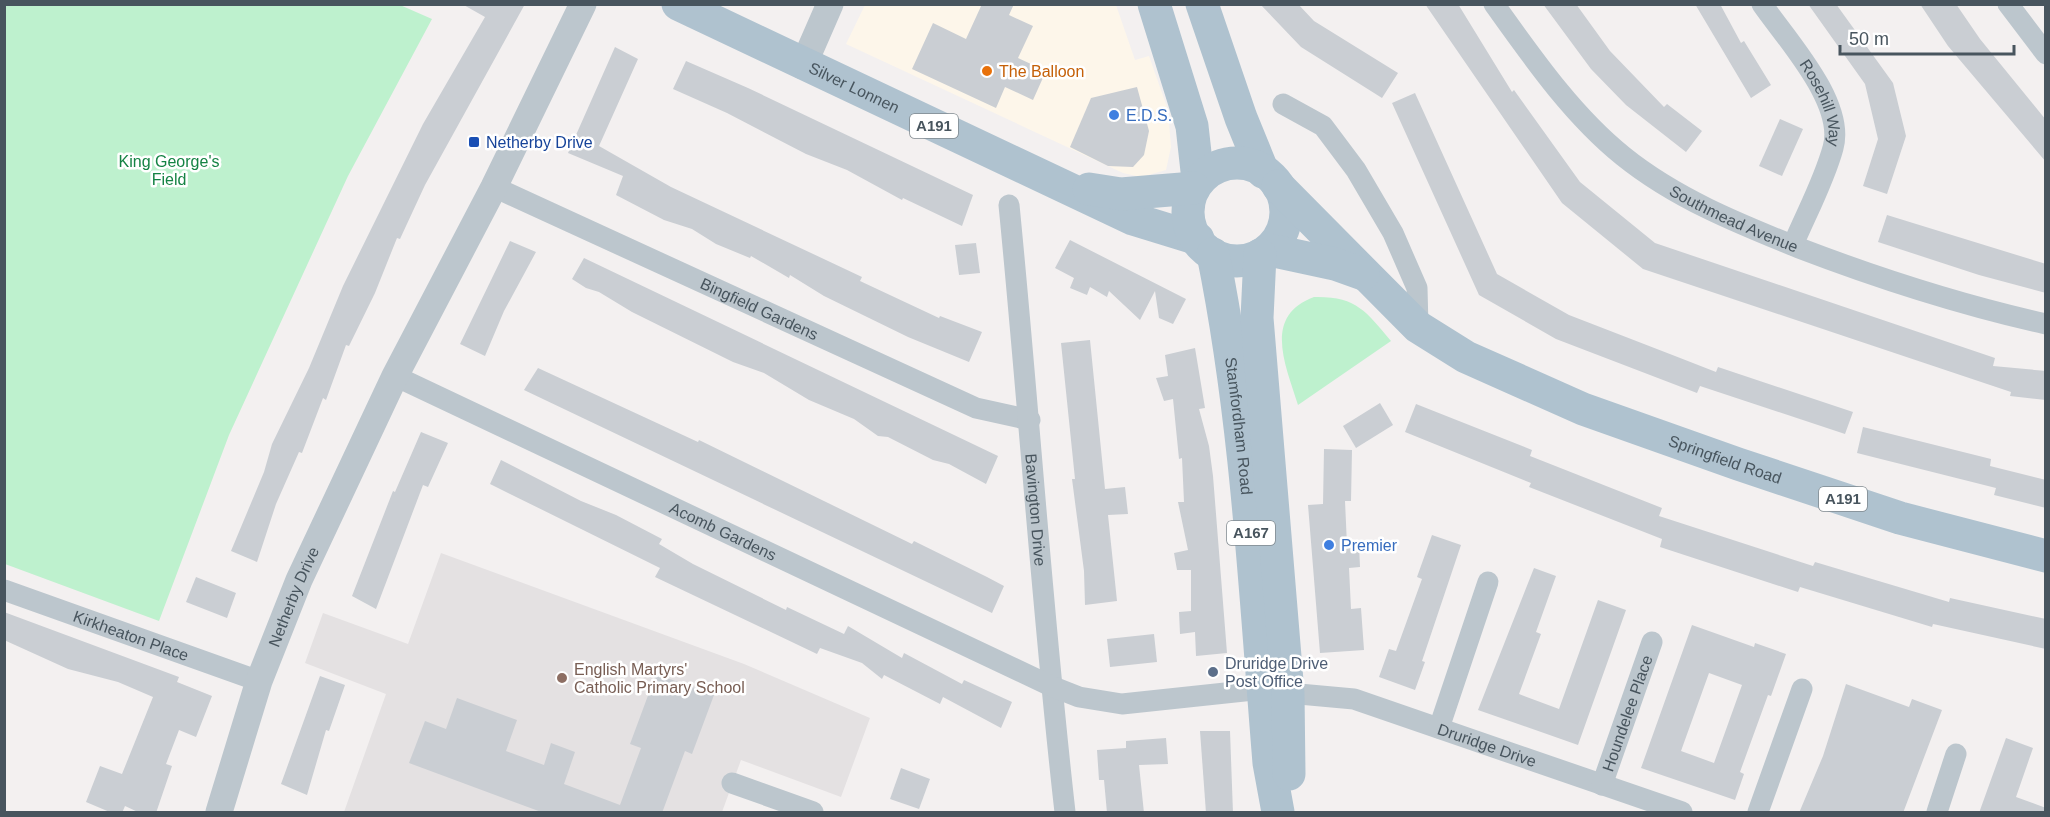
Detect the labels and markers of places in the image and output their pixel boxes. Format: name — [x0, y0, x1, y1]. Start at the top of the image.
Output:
place label: The Balloon — [999, 63, 1084, 80]
marker: The Balloon — [980, 64, 994, 78]
place label: E.D.S. — [1126, 107, 1172, 124]
marker: E.D.S. — [1107, 108, 1121, 122]
place label: Netherby Drive — [486, 134, 593, 151]
marker: Netherby Drive — [467, 135, 481, 149]
place label: Premier — [1341, 537, 1398, 554]
marker: Premier — [1322, 538, 1336, 552]
place label: Druridge Drive Post Office — [1225, 655, 1328, 690]
place label: English Martyrs' Catholic Primary School — [574, 661, 745, 696]
marker: Druridge Drive Post Office — [1206, 665, 1220, 679]
marker: English Martyrs' Catholic Primary School — [555, 671, 569, 685]

